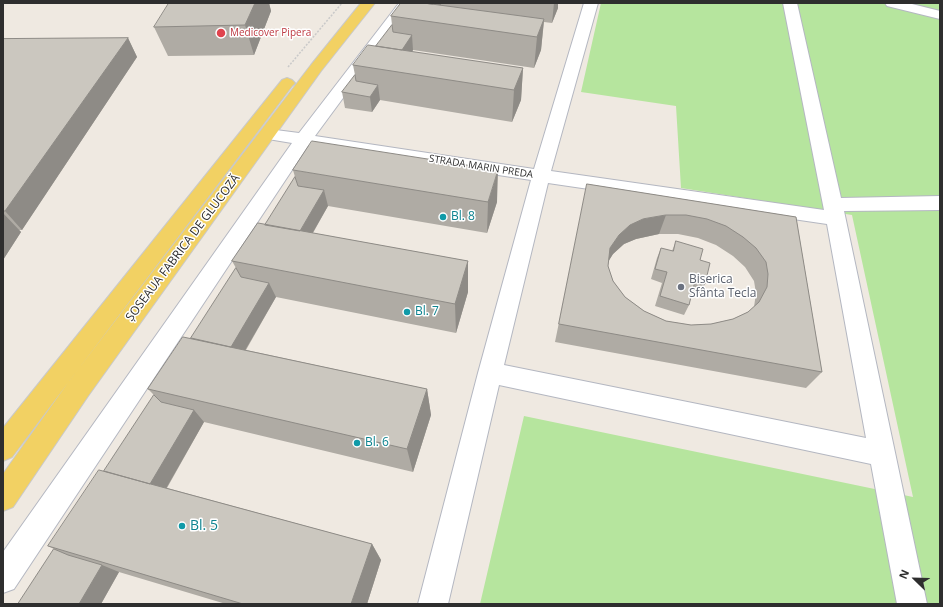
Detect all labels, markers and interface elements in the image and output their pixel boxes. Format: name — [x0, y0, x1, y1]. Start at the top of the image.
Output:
marker: Medicover Pipera — [215, 27, 227, 39]
place label: Medicover Pipera — [230, 27, 311, 39]
street label: STRADA MARIN PREDA — [428, 153, 534, 181]
street label: ȘOSEAUA FABRICA DE GLUCOZĂ — [123, 172, 243, 324]
place label: Bl. 8 — [451, 210, 475, 224]
marker: Bl. 8 — [438, 212, 448, 222]
place label: Biserica Sfânta Tecla — [689, 273, 756, 301]
marker: Biserica Sfânta Tecla — [676, 282, 686, 292]
place label: Bl. 7 — [415, 305, 439, 319]
marker: Bl. 7 — [402, 307, 412, 317]
place label: Bl. 6 — [365, 436, 389, 450]
marker: Bl. 6 — [352, 438, 362, 448]
place label: Bl. 5 — [190, 518, 218, 534]
marker: Bl. 5 — [177, 521, 187, 531]
north arrow — [895, 559, 935, 599]
text: N — [895, 567, 912, 581]

